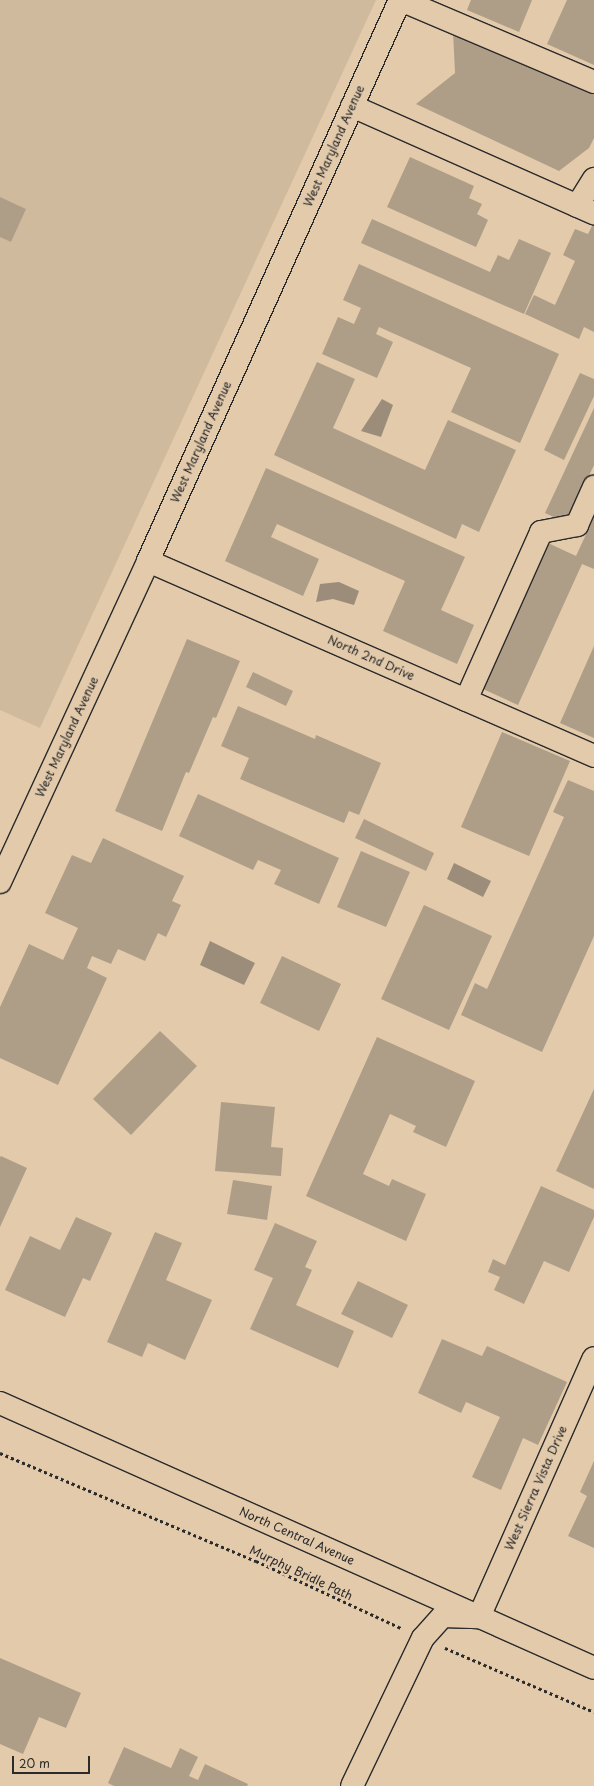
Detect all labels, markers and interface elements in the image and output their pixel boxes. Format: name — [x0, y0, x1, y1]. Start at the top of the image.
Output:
street label: West Maryland Avenue — [300, 82, 368, 210]
street label: West Maryland Avenue — [167, 378, 235, 506]
street label: North 2nd Drive — [325, 632, 417, 684]
street label: West Maryland Avenue — [32, 674, 102, 800]
street label: West Sierra Vista Drive — [502, 1423, 570, 1553]
street label: North Central Avenue — [237, 1504, 357, 1568]
street label: Murphy Bridle Path — [247, 1542, 355, 1604]
scale bar — [14, 1748, 92, 1774]
text: 20 m — [19, 1754, 50, 1772]

